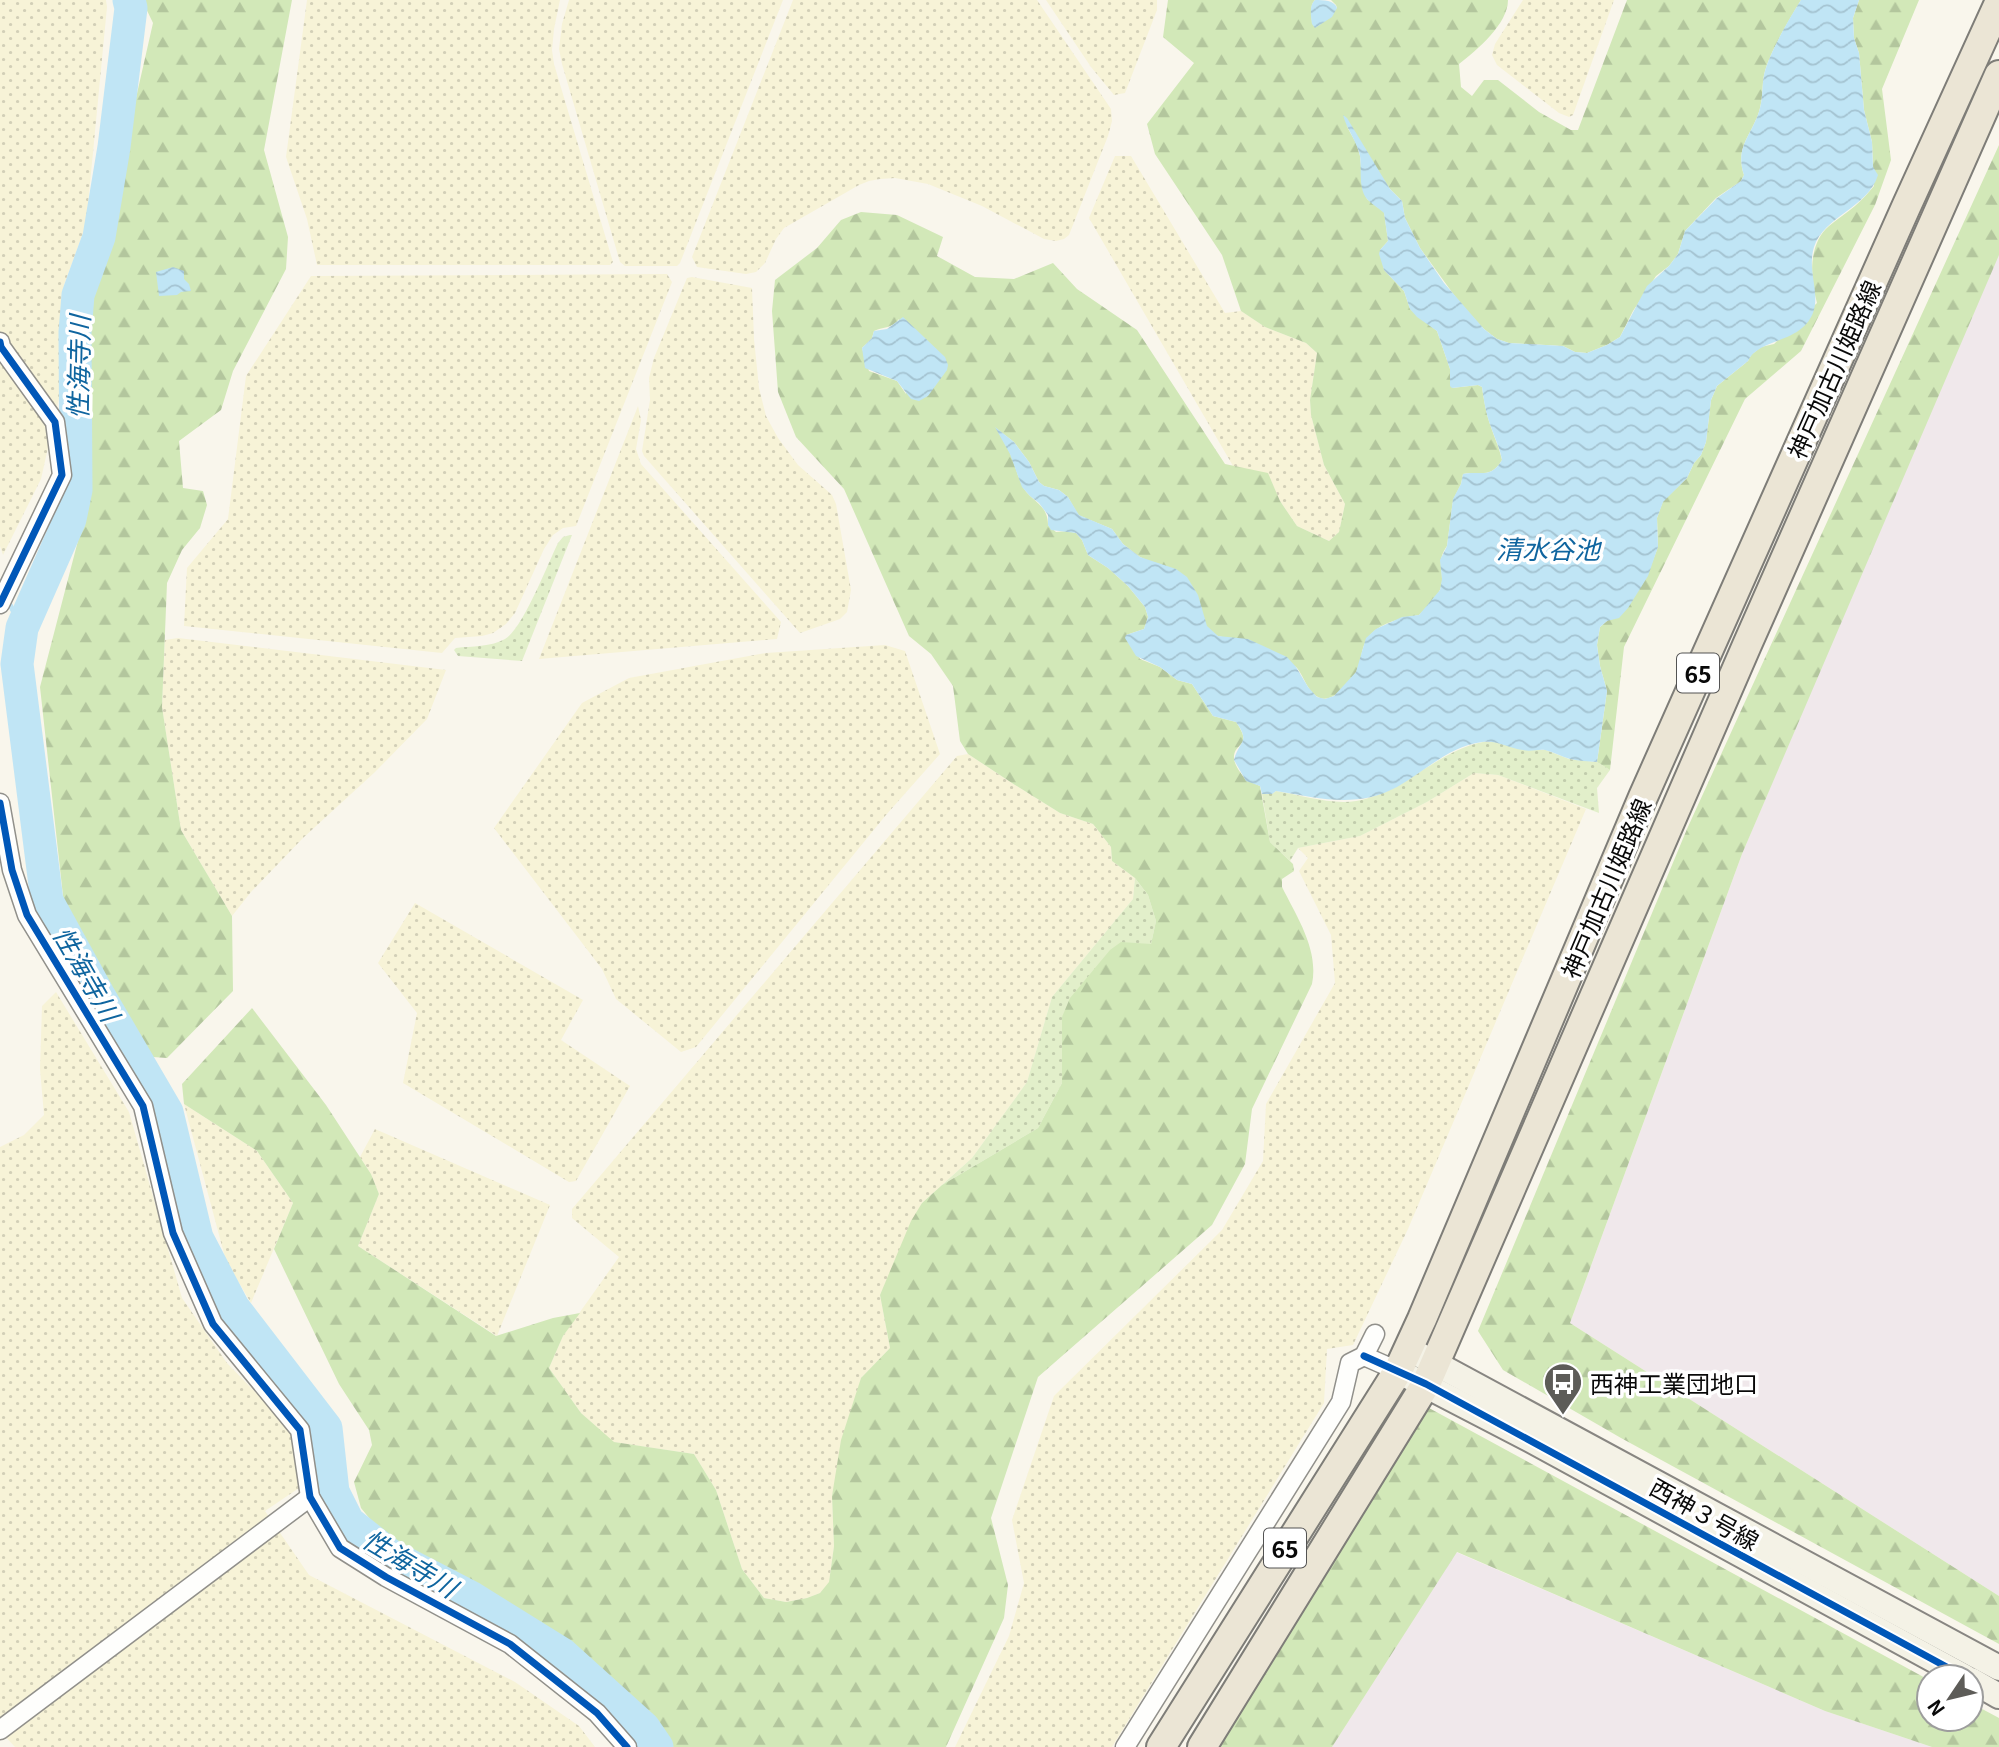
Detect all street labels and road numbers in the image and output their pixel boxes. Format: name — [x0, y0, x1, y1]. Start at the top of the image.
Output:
street label: 神戸加古川姫路線 — [1778, 274, 1888, 464]
road number: 65 — [1677, 653, 1719, 692]
street label: 神戸加古川姫路線 — [1551, 793, 1659, 983]
street label: 西神３号線 — [1644, 1469, 1766, 1557]
road number: 65 — [1264, 1528, 1306, 1568]

